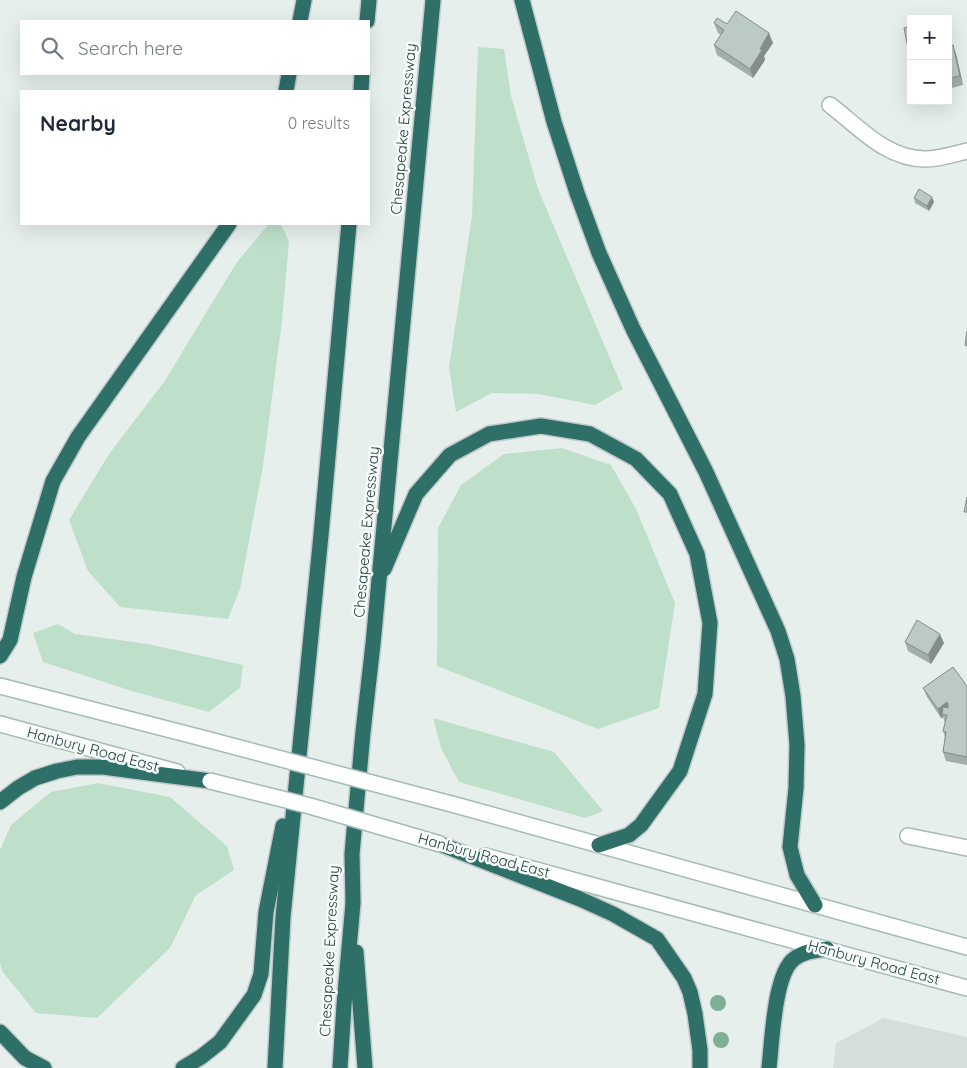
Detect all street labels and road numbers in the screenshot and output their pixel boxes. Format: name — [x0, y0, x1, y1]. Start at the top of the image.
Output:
street label: Chesapeake Expressway — [386, 43, 420, 215]
street label: Chesapeake Expressway — [349, 446, 383, 618]
street label: Hanbury Road East — [25, 722, 161, 776]
street label: Hanbury Road East — [416, 828, 552, 882]
street label: Chesapeake Expressway — [315, 865, 343, 1037]
street label: Hanbury Road East — [806, 935, 942, 989]

